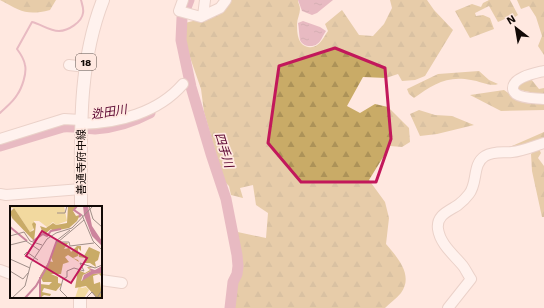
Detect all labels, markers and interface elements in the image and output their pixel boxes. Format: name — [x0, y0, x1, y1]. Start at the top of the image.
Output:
north arrow — [496, 8, 536, 48]
text: N — [504, 12, 518, 28]
road number: 18 — [76, 54, 96, 70]
water label: 迯田川 — [90, 102, 130, 122]
street label: 善通寺府中線 — [75, 129, 88, 195]
water label: 四手川 — [212, 131, 237, 171]
inset map — [10, 206, 102, 298]

